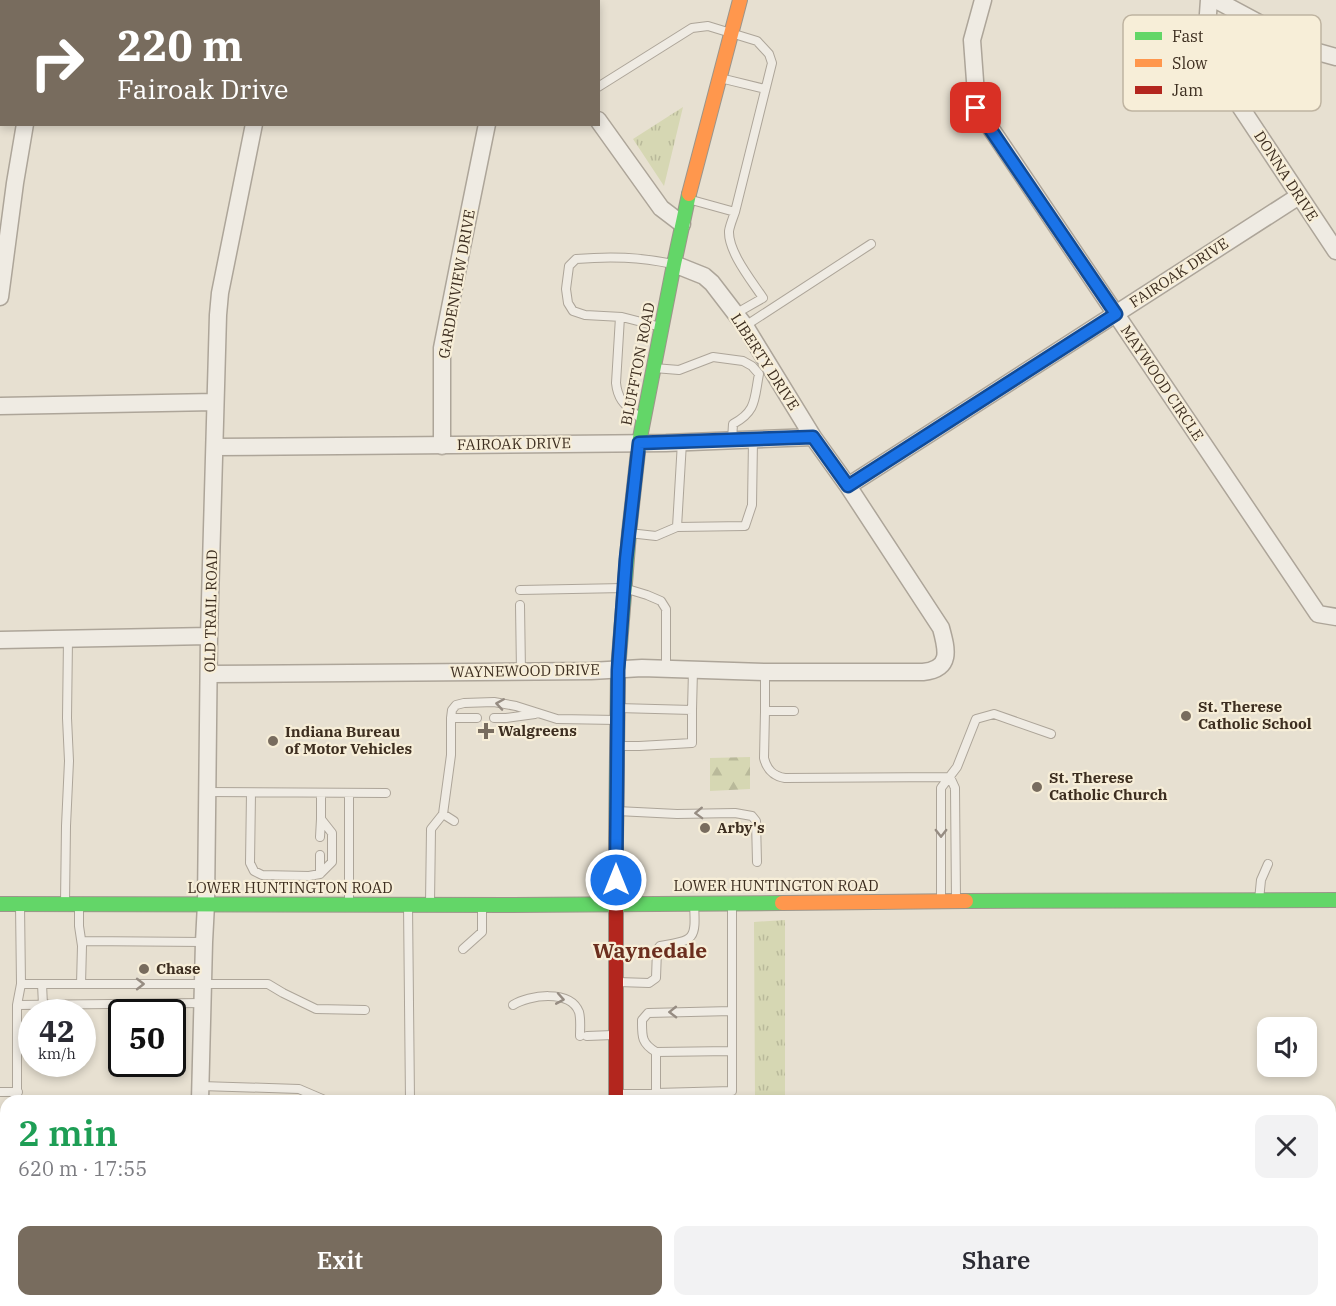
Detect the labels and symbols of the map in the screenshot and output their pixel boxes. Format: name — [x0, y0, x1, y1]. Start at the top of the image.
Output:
legend — [1123, 15, 1321, 111]
text: Fast — [1172, 26, 1204, 46]
text: Slow — [1172, 53, 1208, 73]
text: Jam — [1172, 80, 1203, 100]
pin — [950, 82, 1001, 133]
street label: DONNA DRIVE — [1250, 127, 1323, 224]
street label: GARDENVIEW DRIVE — [434, 208, 479, 360]
street label: FAIROAK DRIVE — [1126, 234, 1232, 312]
street label: BLUFFTON ROAD — [616, 301, 659, 427]
street label: LIBERTY DRIVE — [727, 310, 804, 414]
street label: MAYWOOD CIRCLE — [1117, 321, 1208, 444]
street label: FAIROAK DRIVE — [457, 433, 571, 454]
street label: OLD TRAIL ROAD — [200, 549, 221, 673]
street label: WAYNEWOOD DRIVE — [450, 660, 600, 681]
place label: St. Therese Catholic School — [1198, 697, 1312, 733]
one-way arrow — [496, 698, 505, 710]
marker: St. Therese Catholic School — [1179, 709, 1193, 723]
place label: Walgreens — [498, 721, 577, 740]
place label: Indiana Bureau of Motor Vehicles — [285, 722, 412, 758]
marker: Walgreens — [479, 724, 493, 738]
marker: Indiana Bureau of Motor Vehicles — [266, 734, 280, 748]
place label: St. Therese Catholic Church — [1049, 768, 1168, 804]
marker: St. Therese Catholic Church — [1030, 780, 1044, 794]
one-way arrow — [695, 807, 704, 820]
place label: Arby's — [717, 818, 765, 837]
marker: Arby's — [698, 821, 712, 835]
one-way arrow — [935, 828, 947, 837]
position arrow — [584, 848, 648, 912]
street label: LOWER HUNTINGTON ROAD — [673, 876, 879, 895]
street label: LOWER HUNTINGTON ROAD — [187, 878, 393, 897]
district label: Waynedale — [593, 936, 707, 964]
place label: Chase — [156, 959, 200, 978]
marker: Chase — [137, 962, 151, 976]
one-way arrow — [135, 978, 144, 990]
one-way arrow — [555, 992, 565, 1005]
speed limit sign: 50 — [108, 999, 186, 1077]
one-way arrow — [669, 1006, 678, 1018]

